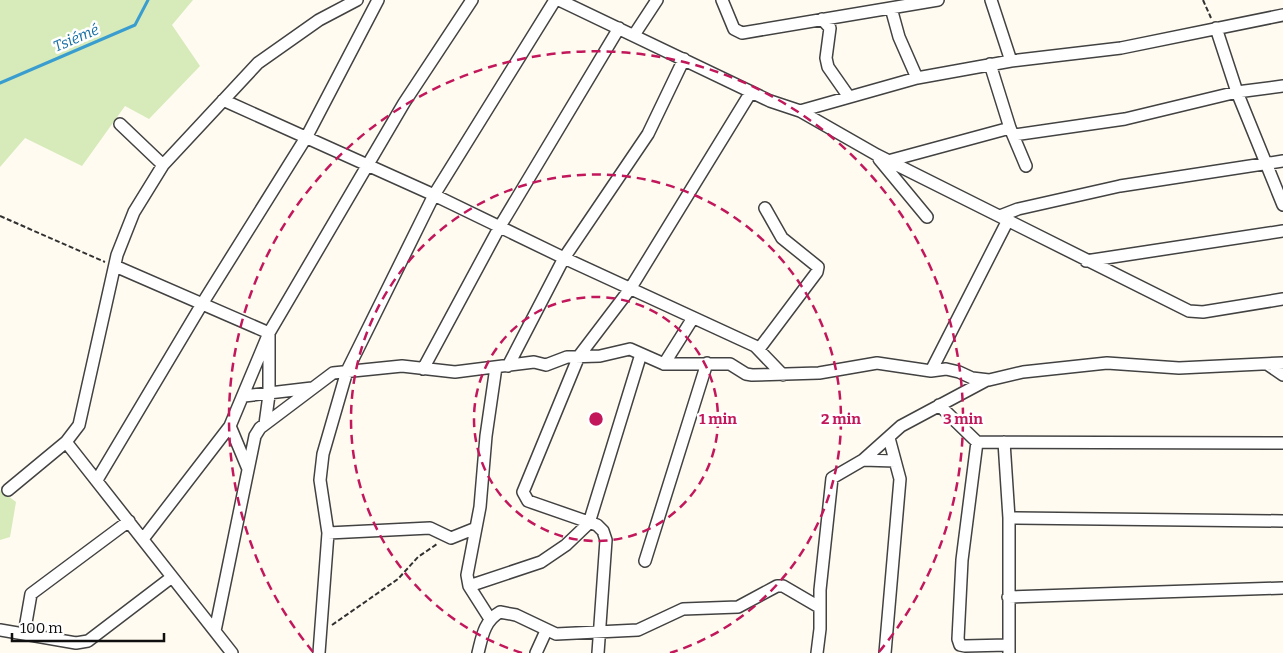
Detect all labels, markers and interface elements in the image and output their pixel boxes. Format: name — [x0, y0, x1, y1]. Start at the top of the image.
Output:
water label: Tsiémé — [50, 20, 102, 56]
centre of rings — [587, 410, 605, 428]
text: 1 min — [699, 410, 737, 428]
text: 2 min — [821, 410, 861, 428]
text: 3 min — [943, 410, 983, 428]
scale bar — [12, 610, 165, 642]
text: 100 m — [20, 619, 63, 637]

